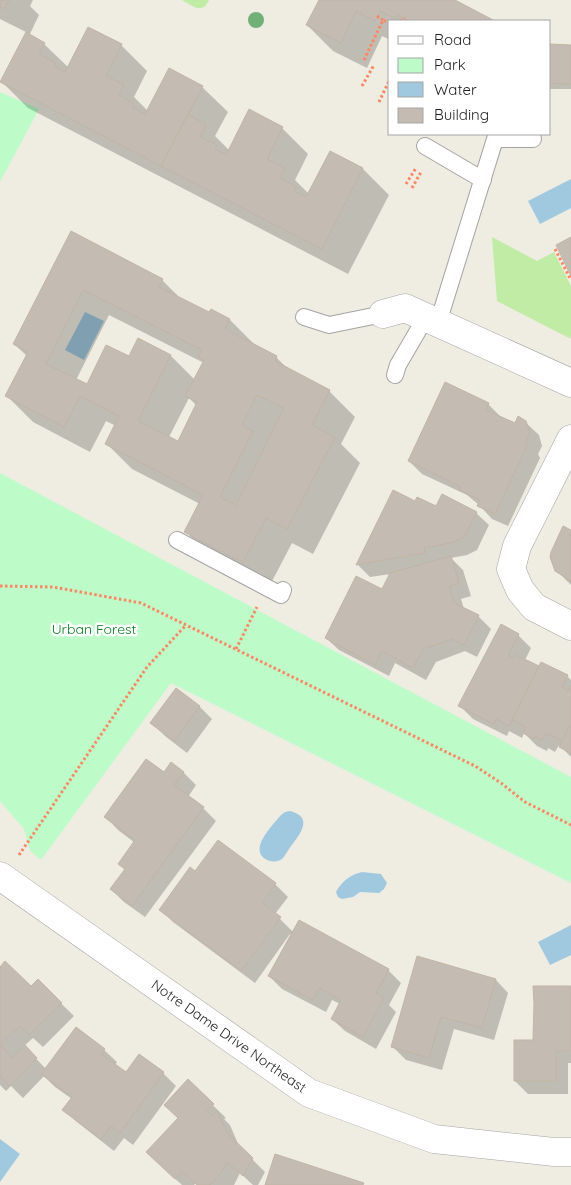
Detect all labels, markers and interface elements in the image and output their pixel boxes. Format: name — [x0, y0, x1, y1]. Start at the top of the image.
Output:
legend — [388, 20, 551, 135]
text: Road — [434, 30, 471, 49]
text: Park — [434, 55, 466, 74]
text: Water — [434, 80, 477, 99]
text: Building — [434, 105, 489, 124]
park label: Urban Forest — [52, 620, 137, 638]
street label: Notre Dame Drive Northeast — [148, 975, 310, 1097]

